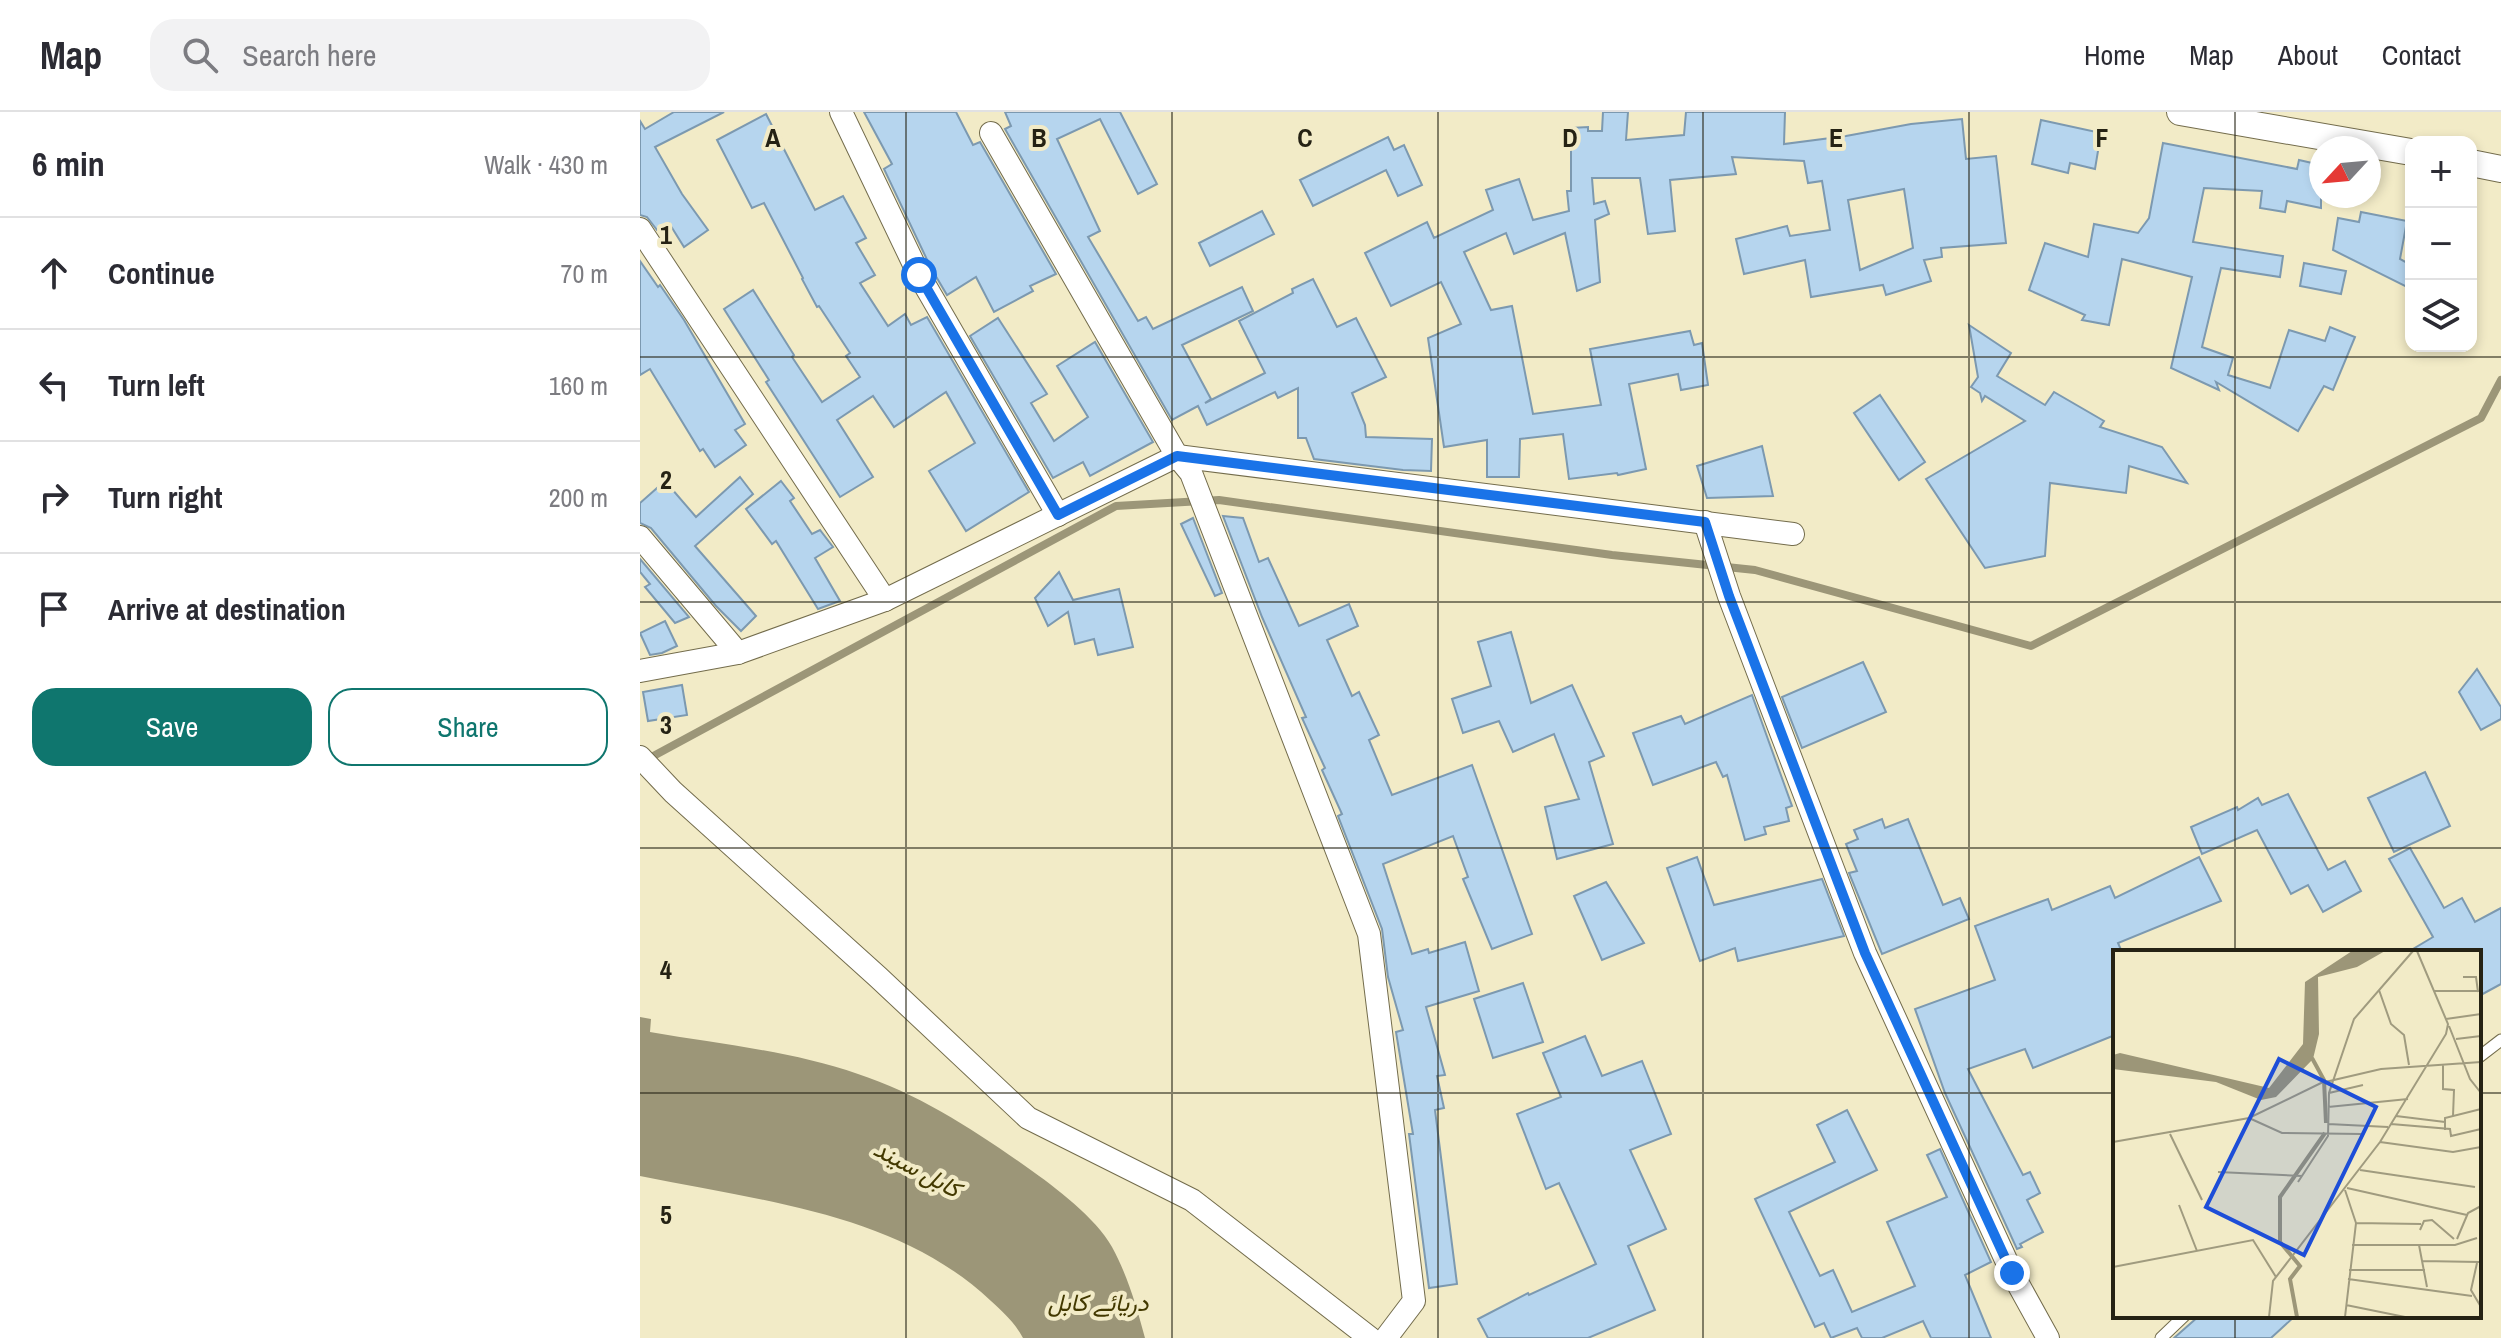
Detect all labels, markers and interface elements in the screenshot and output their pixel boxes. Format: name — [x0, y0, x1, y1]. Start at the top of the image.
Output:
search box — [150, 19, 710, 91]
text: Map — [40, 30, 102, 81]
icon: search — [178, 33, 222, 77]
text: Search here — [242, 35, 376, 75]
text: Home — [2084, 36, 2145, 74]
text: Map — [2189, 36, 2234, 74]
text: About — [2278, 36, 2338, 74]
text: Contact — [2382, 36, 2461, 74]
text: A — [765, 120, 781, 155]
text: B — [1031, 120, 1047, 155]
text: C — [1297, 120, 1313, 155]
text: D — [1562, 120, 1578, 155]
text: E — [1829, 120, 1843, 155]
text: F — [2095, 120, 2109, 155]
north arrow — [2309, 136, 2381, 208]
map controls — [2405, 136, 2477, 352]
button: + — [2405, 136, 2477, 208]
text: 6 min — [32, 141, 105, 187]
text: Walk · 430 m — [484, 147, 608, 182]
button: − — [2405, 208, 2477, 280]
text: 1 — [660, 217, 672, 252]
icon: ahead — [32, 251, 76, 295]
text: Continue — [108, 253, 215, 293]
text: 70 m — [561, 256, 608, 291]
route start — [901, 257, 937, 293]
button: layers — [2405, 280, 2477, 352]
icon: left — [32, 363, 76, 407]
text: Turn left — [108, 365, 205, 405]
text: 160 m — [549, 368, 608, 403]
text: 2 — [660, 462, 672, 497]
icon: right — [32, 475, 76, 519]
text: Turn right — [108, 477, 222, 517]
text: 200 m — [549, 480, 608, 515]
icon: arrive — [32, 587, 76, 631]
text: Arrive at destination — [108, 589, 346, 629]
button: Save — [32, 688, 312, 766]
button: Share — [328, 688, 608, 766]
text: 3 — [660, 707, 672, 742]
inset map — [2113, 950, 2481, 1318]
text: 4 — [660, 952, 672, 987]
water label: کابل سيند — [868, 1132, 970, 1206]
text: 5 — [660, 1197, 672, 1232]
route end — [1994, 1255, 2030, 1291]
water label: دریائے کابل — [1047, 1286, 1149, 1318]

